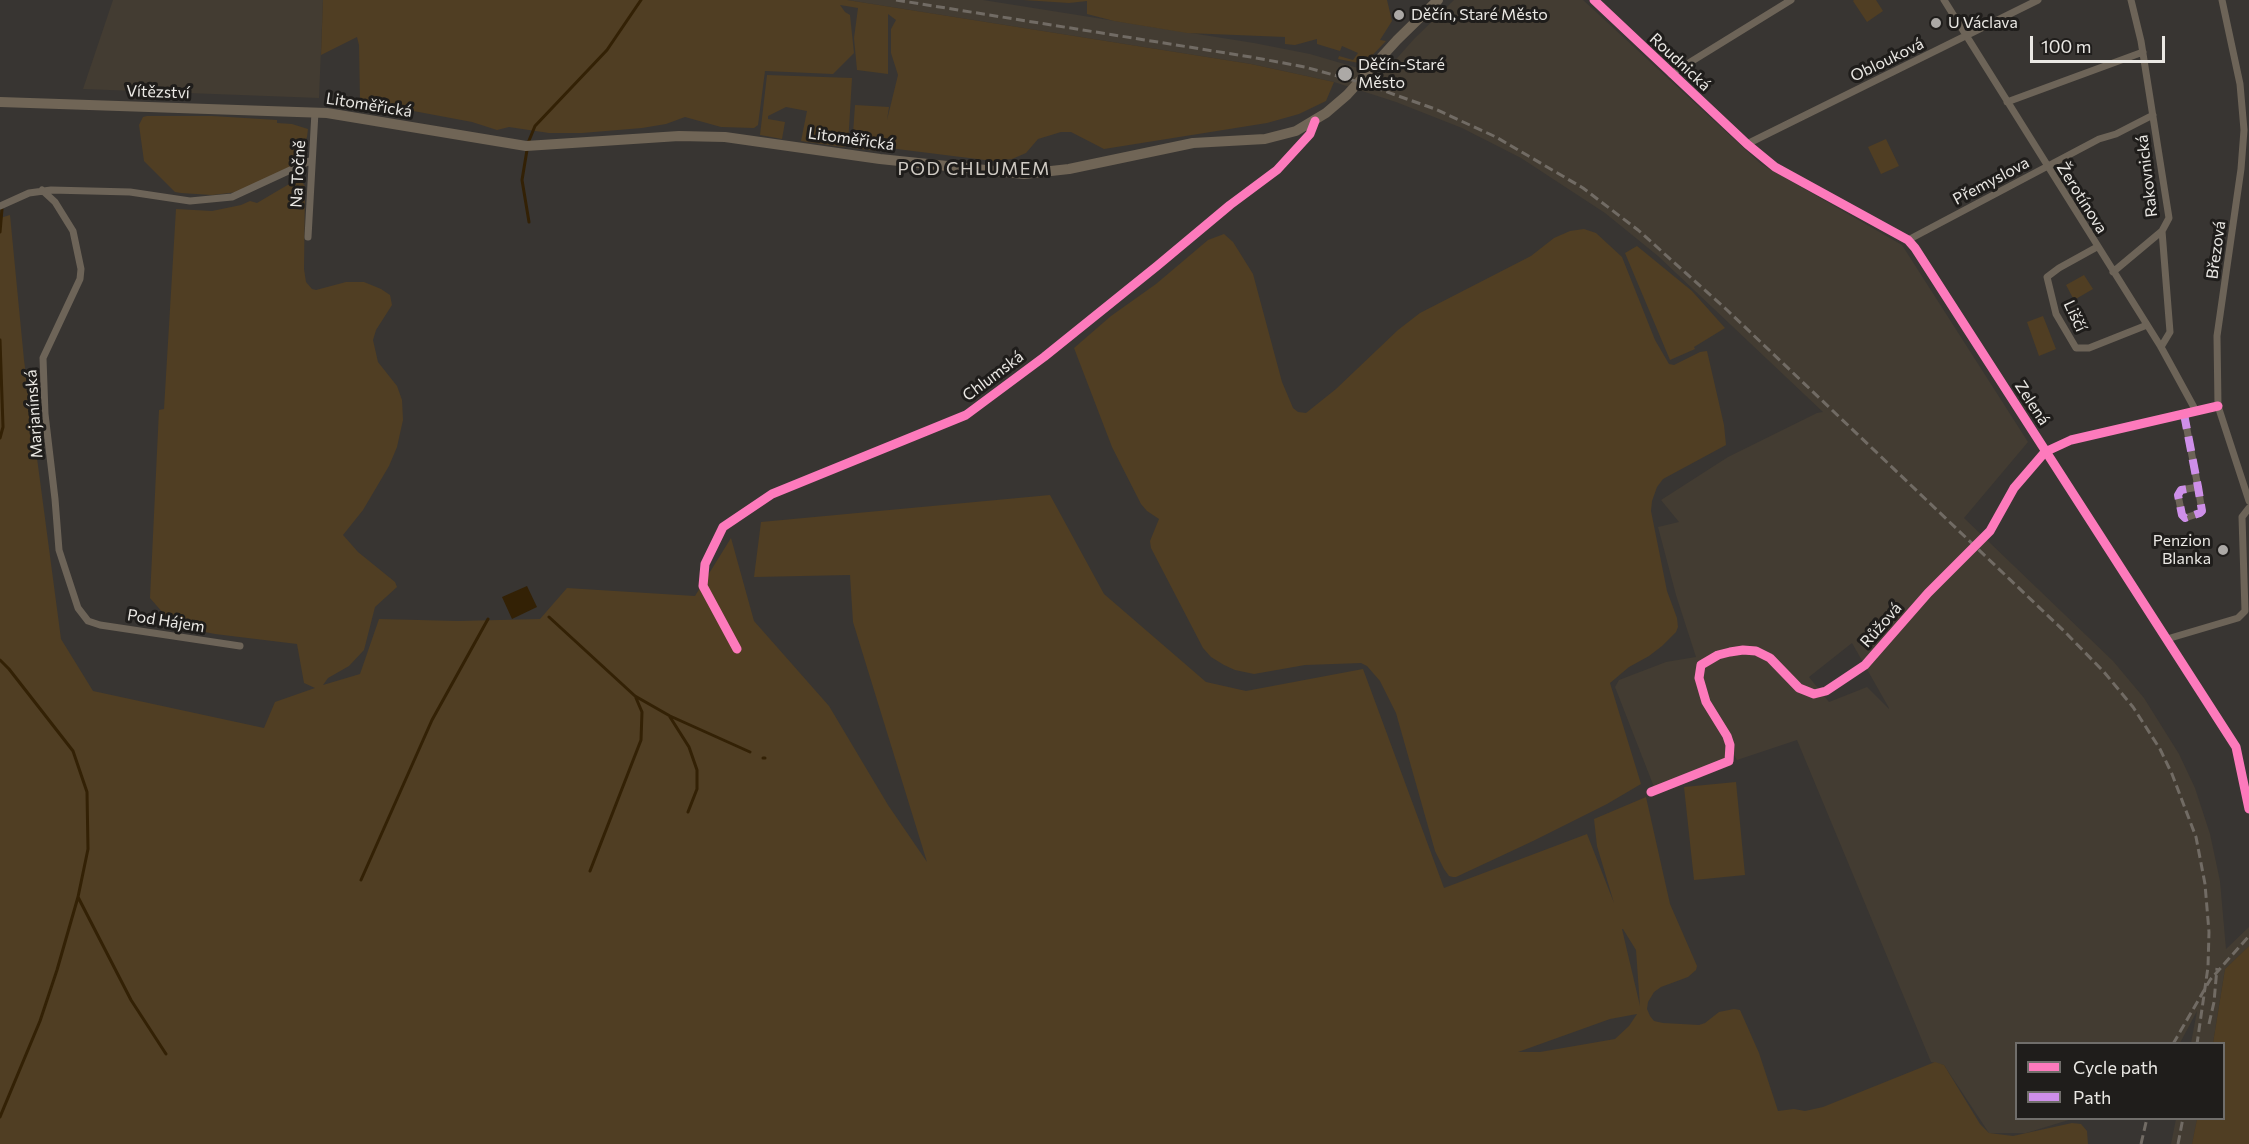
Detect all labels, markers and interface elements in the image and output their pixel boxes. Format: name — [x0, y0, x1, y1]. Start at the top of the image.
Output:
place label: Děčín, Staré Město — [1411, 5, 1548, 25]
marker: Děčín, Staré Město — [1392, 8, 1406, 22]
place label: U Václava — [1948, 13, 2018, 33]
marker: U Václava — [1929, 16, 1943, 30]
scale bar — [2033, 24, 2168, 62]
street label: Roudnická — [1646, 29, 1714, 95]
street label: Oblouková — [1847, 34, 1927, 86]
text: 100 m — [2041, 35, 2091, 57]
place label: Děčín-Staré Město — [1358, 55, 1445, 93]
marker: Děčín-Staré Město — [1336, 65, 1354, 83]
street label: Vítězství — [126, 81, 190, 103]
street label: Litoměřická — [325, 89, 413, 121]
street label: Litoměřická — [807, 123, 895, 155]
street label: Rakovnická — [2132, 134, 2162, 218]
street label: Na Točně — [287, 140, 309, 208]
street label: Přemyslova — [1950, 153, 2032, 209]
district label: POD CHLUMEM — [897, 158, 1051, 180]
street label: Žerotínova — [2053, 159, 2111, 237]
street label: Březová — [2202, 220, 2230, 280]
street label: Liščí — [2059, 297, 2091, 335]
street label: Chlumská — [959, 347, 1027, 405]
street label: Marjanínská — [21, 369, 47, 459]
street label: Zelená — [2011, 377, 2053, 429]
place label: Penzion Blanka — [2153, 531, 2211, 569]
marker: Penzion Blanka — [2216, 543, 2230, 557]
street label: Růžová — [1856, 599, 1906, 651]
street label: Pod Hájem — [126, 605, 206, 637]
legend — [2015, 1042, 2225, 1120]
text: Cycle path — [2073, 1056, 2158, 1078]
text: Path — [2073, 1086, 2111, 1108]

